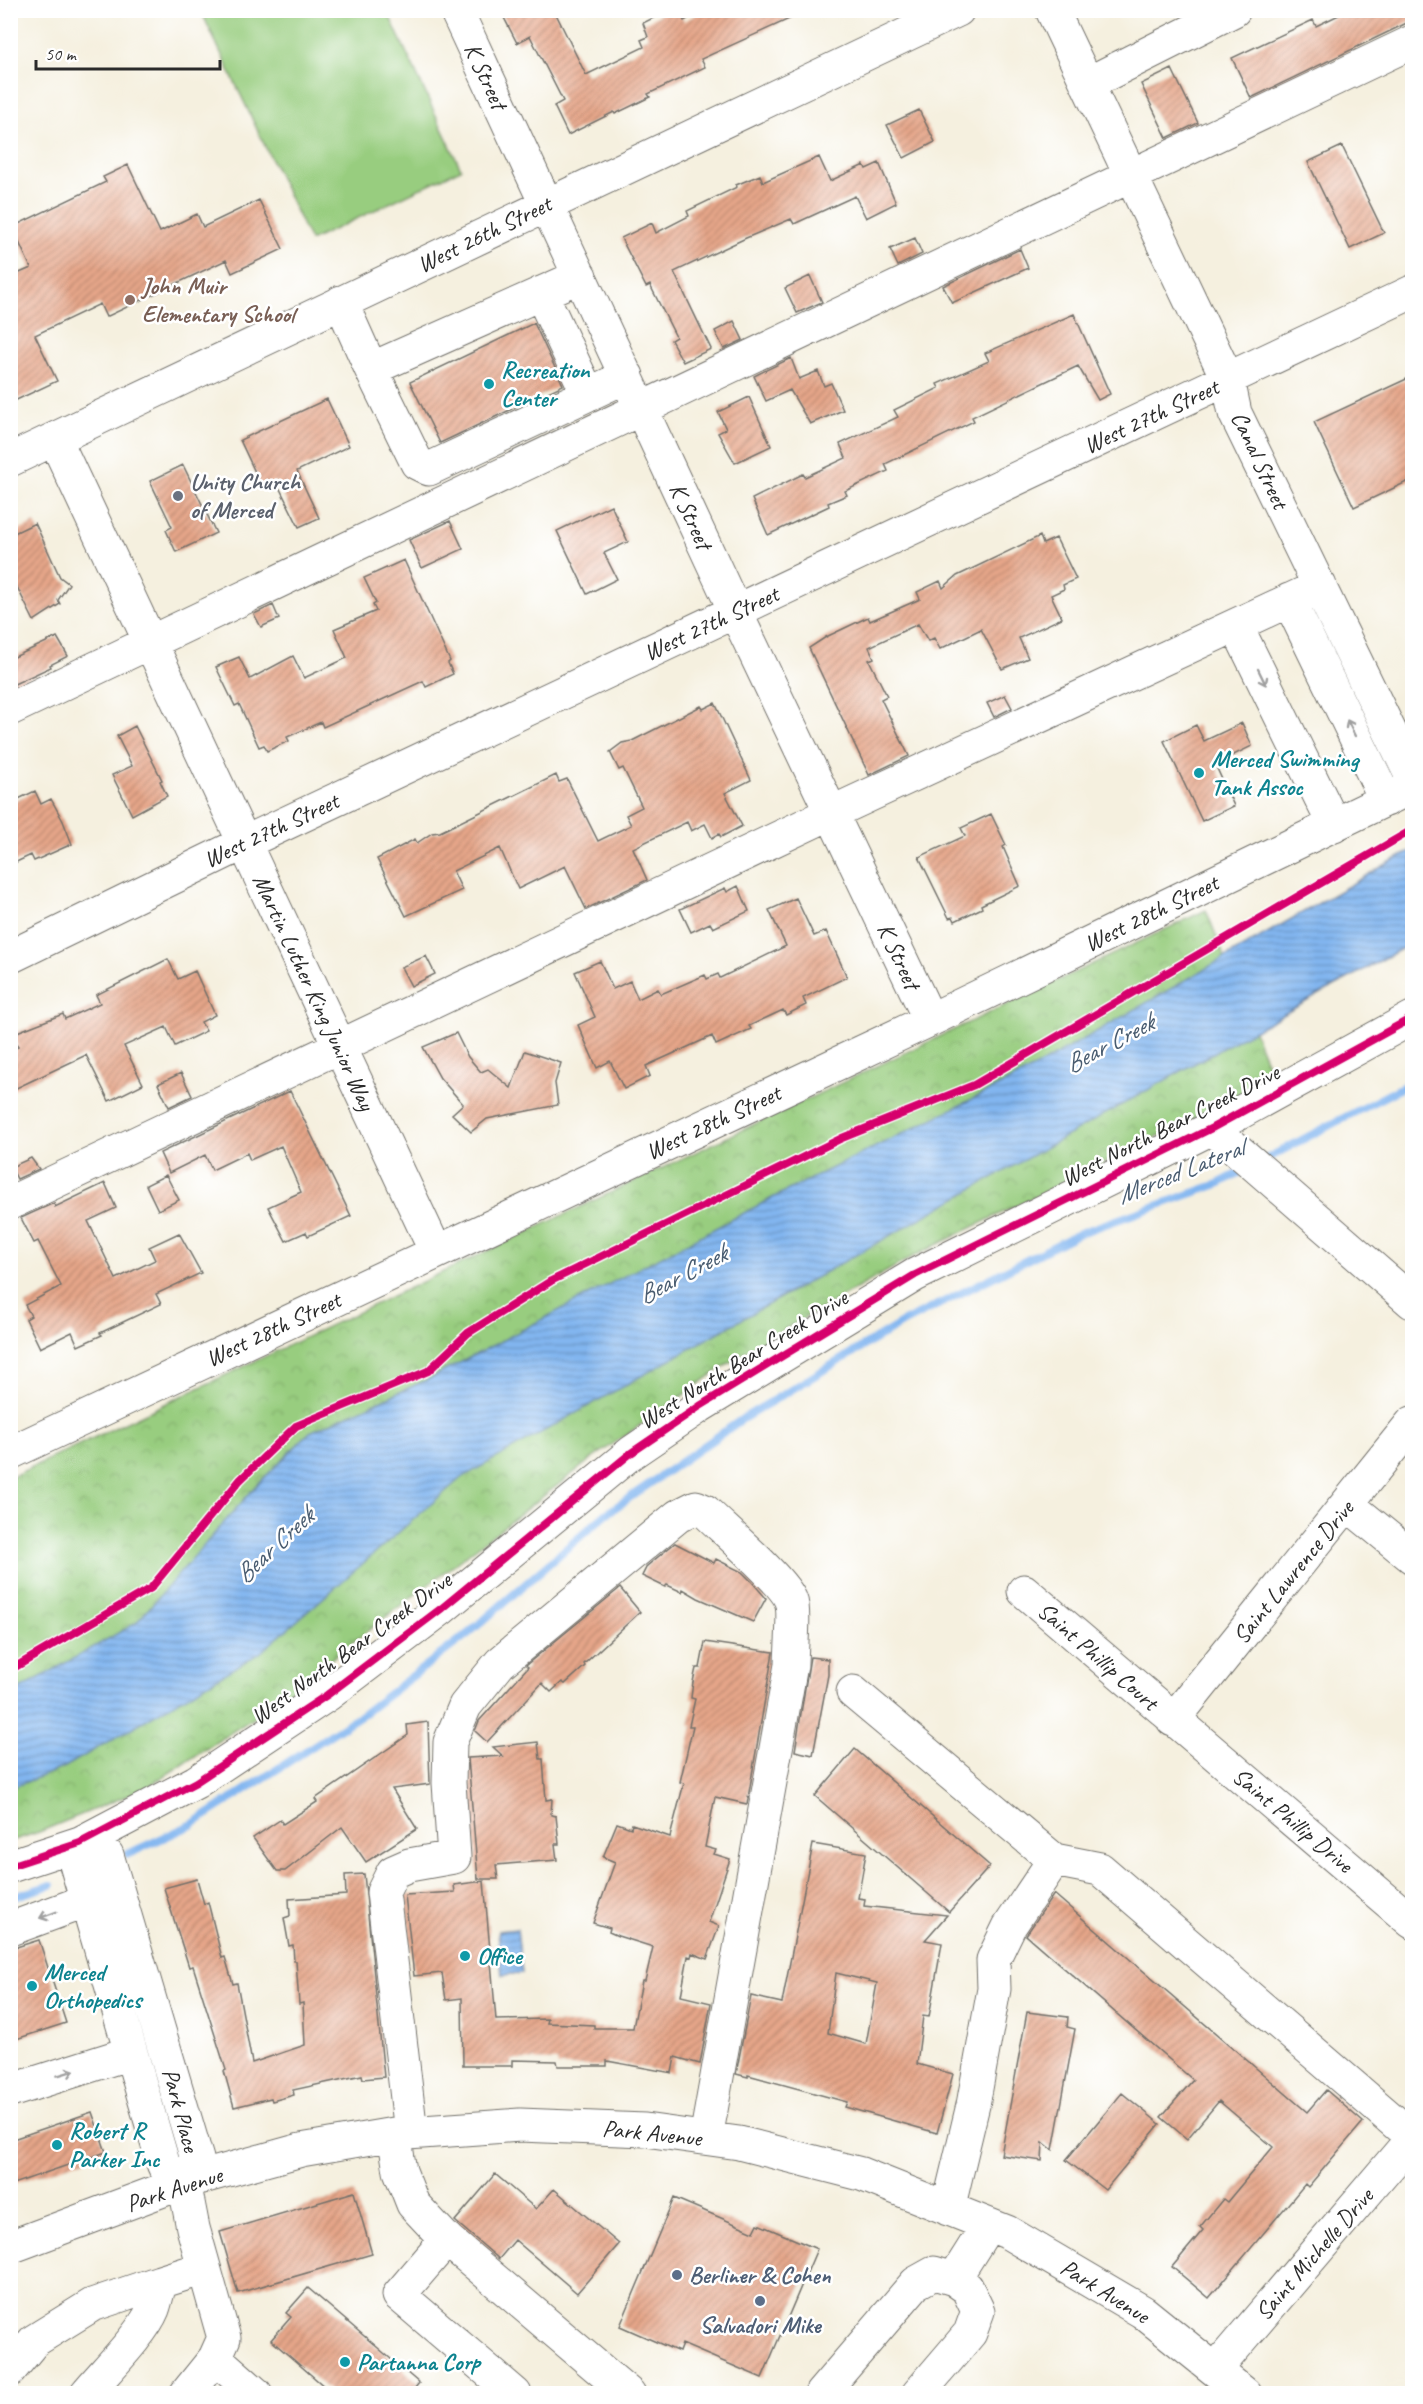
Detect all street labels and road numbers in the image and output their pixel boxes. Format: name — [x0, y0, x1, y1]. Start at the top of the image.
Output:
street label: K Street — [458, 38, 516, 117]
street label: West 26th Street — [412, 188, 558, 279]
street label: West 27th Street — [1079, 371, 1225, 460]
street label: Canal Street — [1224, 407, 1296, 515]
street label: K Street — [663, 478, 721, 557]
street label: West 27th Street — [639, 578, 785, 667]
street label: West 27th Street — [199, 785, 345, 874]
street label: West 28th Street — [1079, 867, 1225, 958]
street label: Martin Luther King Junior Way — [246, 869, 383, 1116]
street label: K Street — [871, 918, 929, 997]
street label: West North Bear Creek Drive — [1056, 1056, 1286, 1193]
street label: West 28th Street — [641, 1077, 787, 1166]
street label: West North Bear Creek Drive — [633, 1281, 855, 1436]
street label: West 28th Street — [201, 1284, 347, 1373]
street label: Saint Lawrence Drive — [1226, 1492, 1361, 1650]
street label: West North Bear Creek Drive — [245, 1564, 459, 1731]
street label: Saint Phillip Court — [1031, 1595, 1166, 1718]
street label: Saint Phillip Drive — [1227, 1761, 1361, 1881]
street label: Park Place — [155, 2065, 207, 2157]
street label: Park Avenue — [601, 2113, 705, 2153]
street label: Park Avenue — [122, 2159, 228, 2219]
street label: Saint Michelle Drive — [1248, 2180, 1381, 2326]
street label: Park Avenue — [1055, 2252, 1157, 2331]

